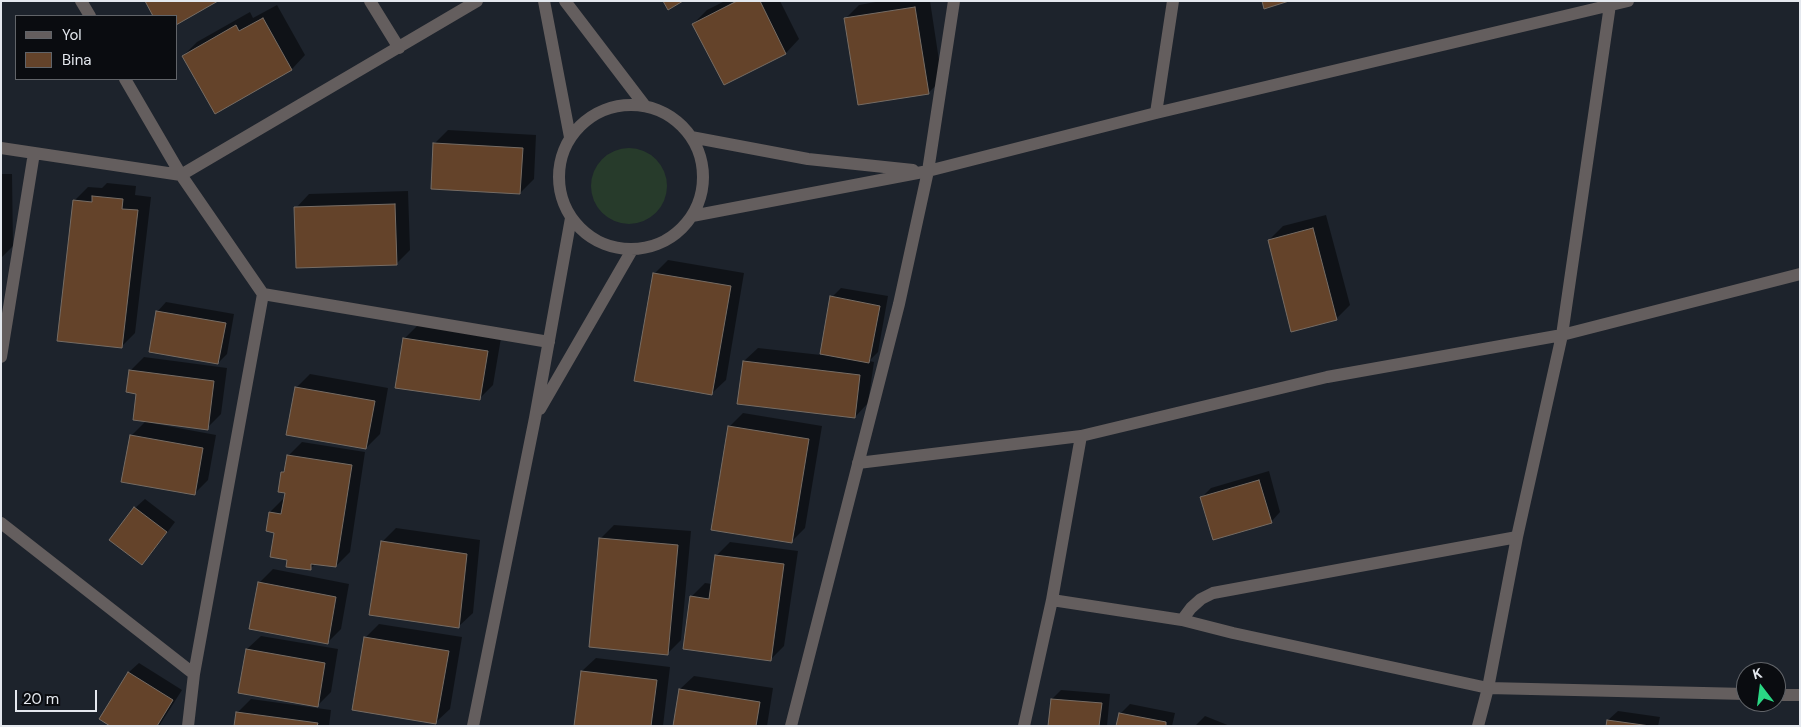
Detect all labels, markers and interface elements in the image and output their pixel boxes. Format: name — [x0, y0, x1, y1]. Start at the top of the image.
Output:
legend — [15, 15, 178, 80]
text: Yol — [62, 25, 82, 45]
text: Bina — [62, 50, 91, 70]
north arrow — [1736, 662, 1786, 712]
text: K — [1751, 664, 1764, 683]
scale bar — [18, 680, 100, 712]
text: 20 m — [23, 689, 59, 709]

